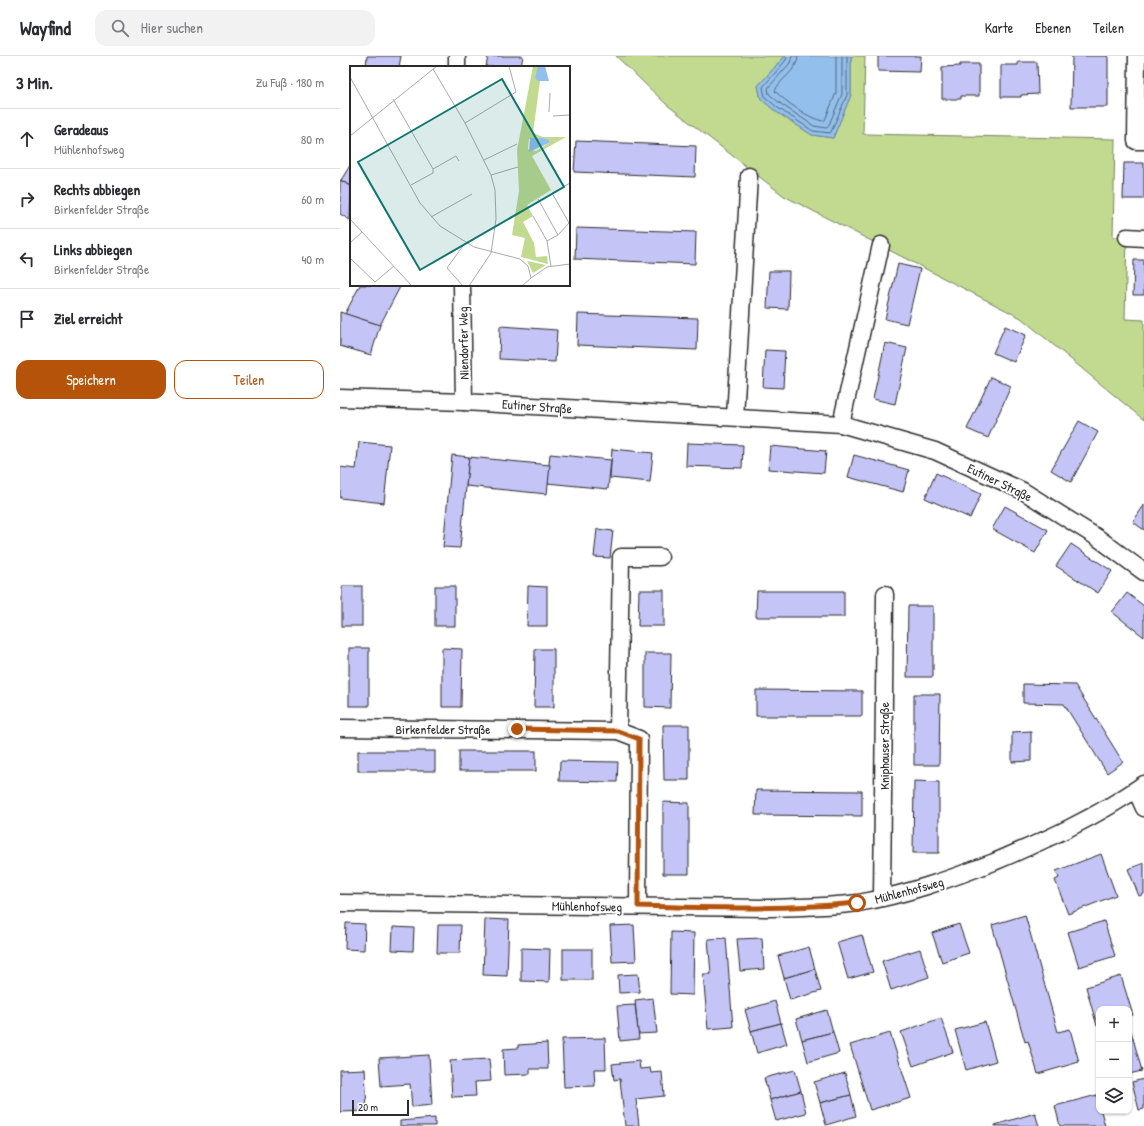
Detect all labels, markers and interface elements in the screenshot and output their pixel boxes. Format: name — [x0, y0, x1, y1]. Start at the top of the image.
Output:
search box — [95, 10, 375, 46]
text: Wayfind — [20, 15, 71, 41]
icon: search — [109, 17, 131, 39]
text: Hier suchen — [141, 17, 203, 38]
text: Karte — [985, 18, 1013, 37]
text: Ebenen — [1035, 18, 1071, 37]
text: Teilen — [1093, 18, 1124, 37]
inset map — [350, 66, 570, 286]
text: 3 Min. — [16, 71, 53, 94]
text: Zu Fuß · 180 m — [256, 73, 324, 91]
text: Geradeaus — [54, 119, 108, 140]
icon: ahead — [16, 128, 38, 150]
text: 80 m — [301, 130, 324, 148]
text: Mühlenhofsweg — [54, 140, 124, 158]
text: Rechts abbiegen — [54, 179, 140, 200]
icon: right — [16, 188, 38, 210]
text: 60 m — [301, 190, 324, 208]
text: Birkenfelder Straße — [54, 200, 149, 218]
text: Links abbiegen — [54, 239, 132, 260]
icon: left — [16, 248, 38, 270]
text: 40 m — [301, 250, 324, 268]
text: Birkenfelder Straße — [54, 260, 149, 278]
street label: Niendorfer Weg — [453, 306, 473, 380]
icon: arrive — [16, 308, 38, 330]
text: Ziel erreicht — [54, 308, 123, 329]
button: Speichern — [16, 360, 166, 399]
button: Teilen — [174, 360, 324, 399]
street label: Eutiner Straße — [501, 395, 573, 417]
street label: Eutiner Straße — [965, 459, 1035, 505]
street label: Kniphauser Straße — [875, 702, 893, 790]
street label: Birkenfelder Straße — [395, 720, 491, 738]
route end — [508, 720, 526, 738]
street label: Mühlenhofsweg — [873, 872, 945, 908]
route start — [848, 894, 866, 912]
street label: Mühlenhofsweg — [552, 896, 622, 916]
map controls — [1096, 1006, 1132, 1114]
button: + — [1096, 1006, 1132, 1042]
button: − — [1096, 1042, 1132, 1078]
button: layers — [1096, 1078, 1132, 1114]
scale bar — [352, 1098, 409, 1117]
text: 20 m — [358, 1100, 378, 1114]

